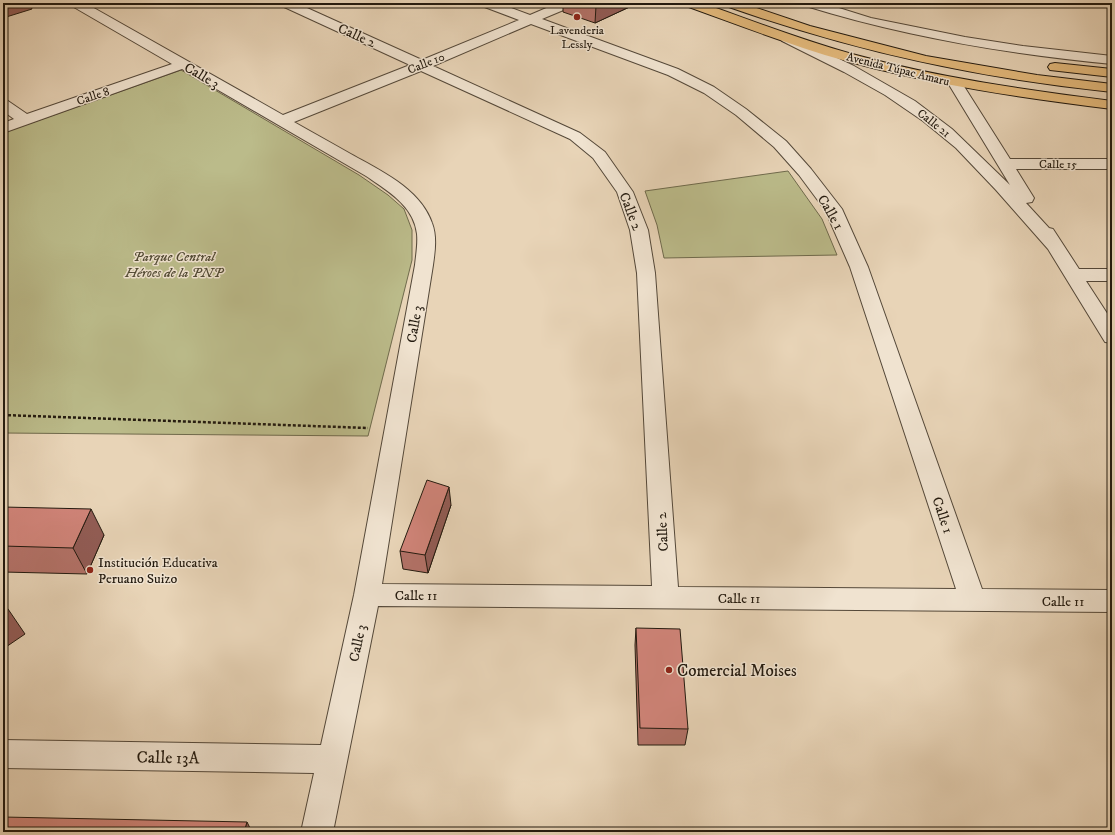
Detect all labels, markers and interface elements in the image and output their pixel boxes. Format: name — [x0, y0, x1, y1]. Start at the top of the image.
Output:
marker: Lavenderia Lessly — [572, 12, 582, 22]
street label: Calle 2 — [335, 20, 378, 52]
place label: Lavenderia Lessly — [550, 23, 605, 52]
street label: Calle 10 — [405, 49, 447, 78]
street label: Avenida Túpac Amaru — [845, 49, 951, 90]
street label: Calle 3 — [181, 59, 222, 93]
street label: Calle 8 — [75, 84, 112, 109]
street label: Calle 21 — [914, 106, 953, 141]
street label: Calle 15 — [1039, 157, 1077, 172]
street label: Calle 2 — [615, 190, 646, 233]
street label: Calle 1 — [813, 192, 847, 233]
park label: Parque Central Héroes de la PNP — [124, 248, 224, 282]
street label: Calle 3 — [403, 304, 427, 344]
street label: Calle 1 — [927, 495, 957, 536]
street label: Calle 2 — [653, 512, 673, 552]
place label: Institución Educativa Peruano Suizo — [98, 554, 218, 588]
marker: Institución Educativa Peruano Suizo — [85, 565, 95, 575]
street label: Calle 11 — [395, 587, 437, 605]
street label: Calle 11 — [718, 590, 760, 608]
street label: Calle 11 — [1042, 593, 1084, 611]
street label: Calle 3 — [345, 623, 371, 663]
place label: Comercial Moises — [677, 660, 797, 682]
marker: Comercial Moises — [664, 665, 674, 675]
street label: Calle 13A — [136, 746, 200, 770]

